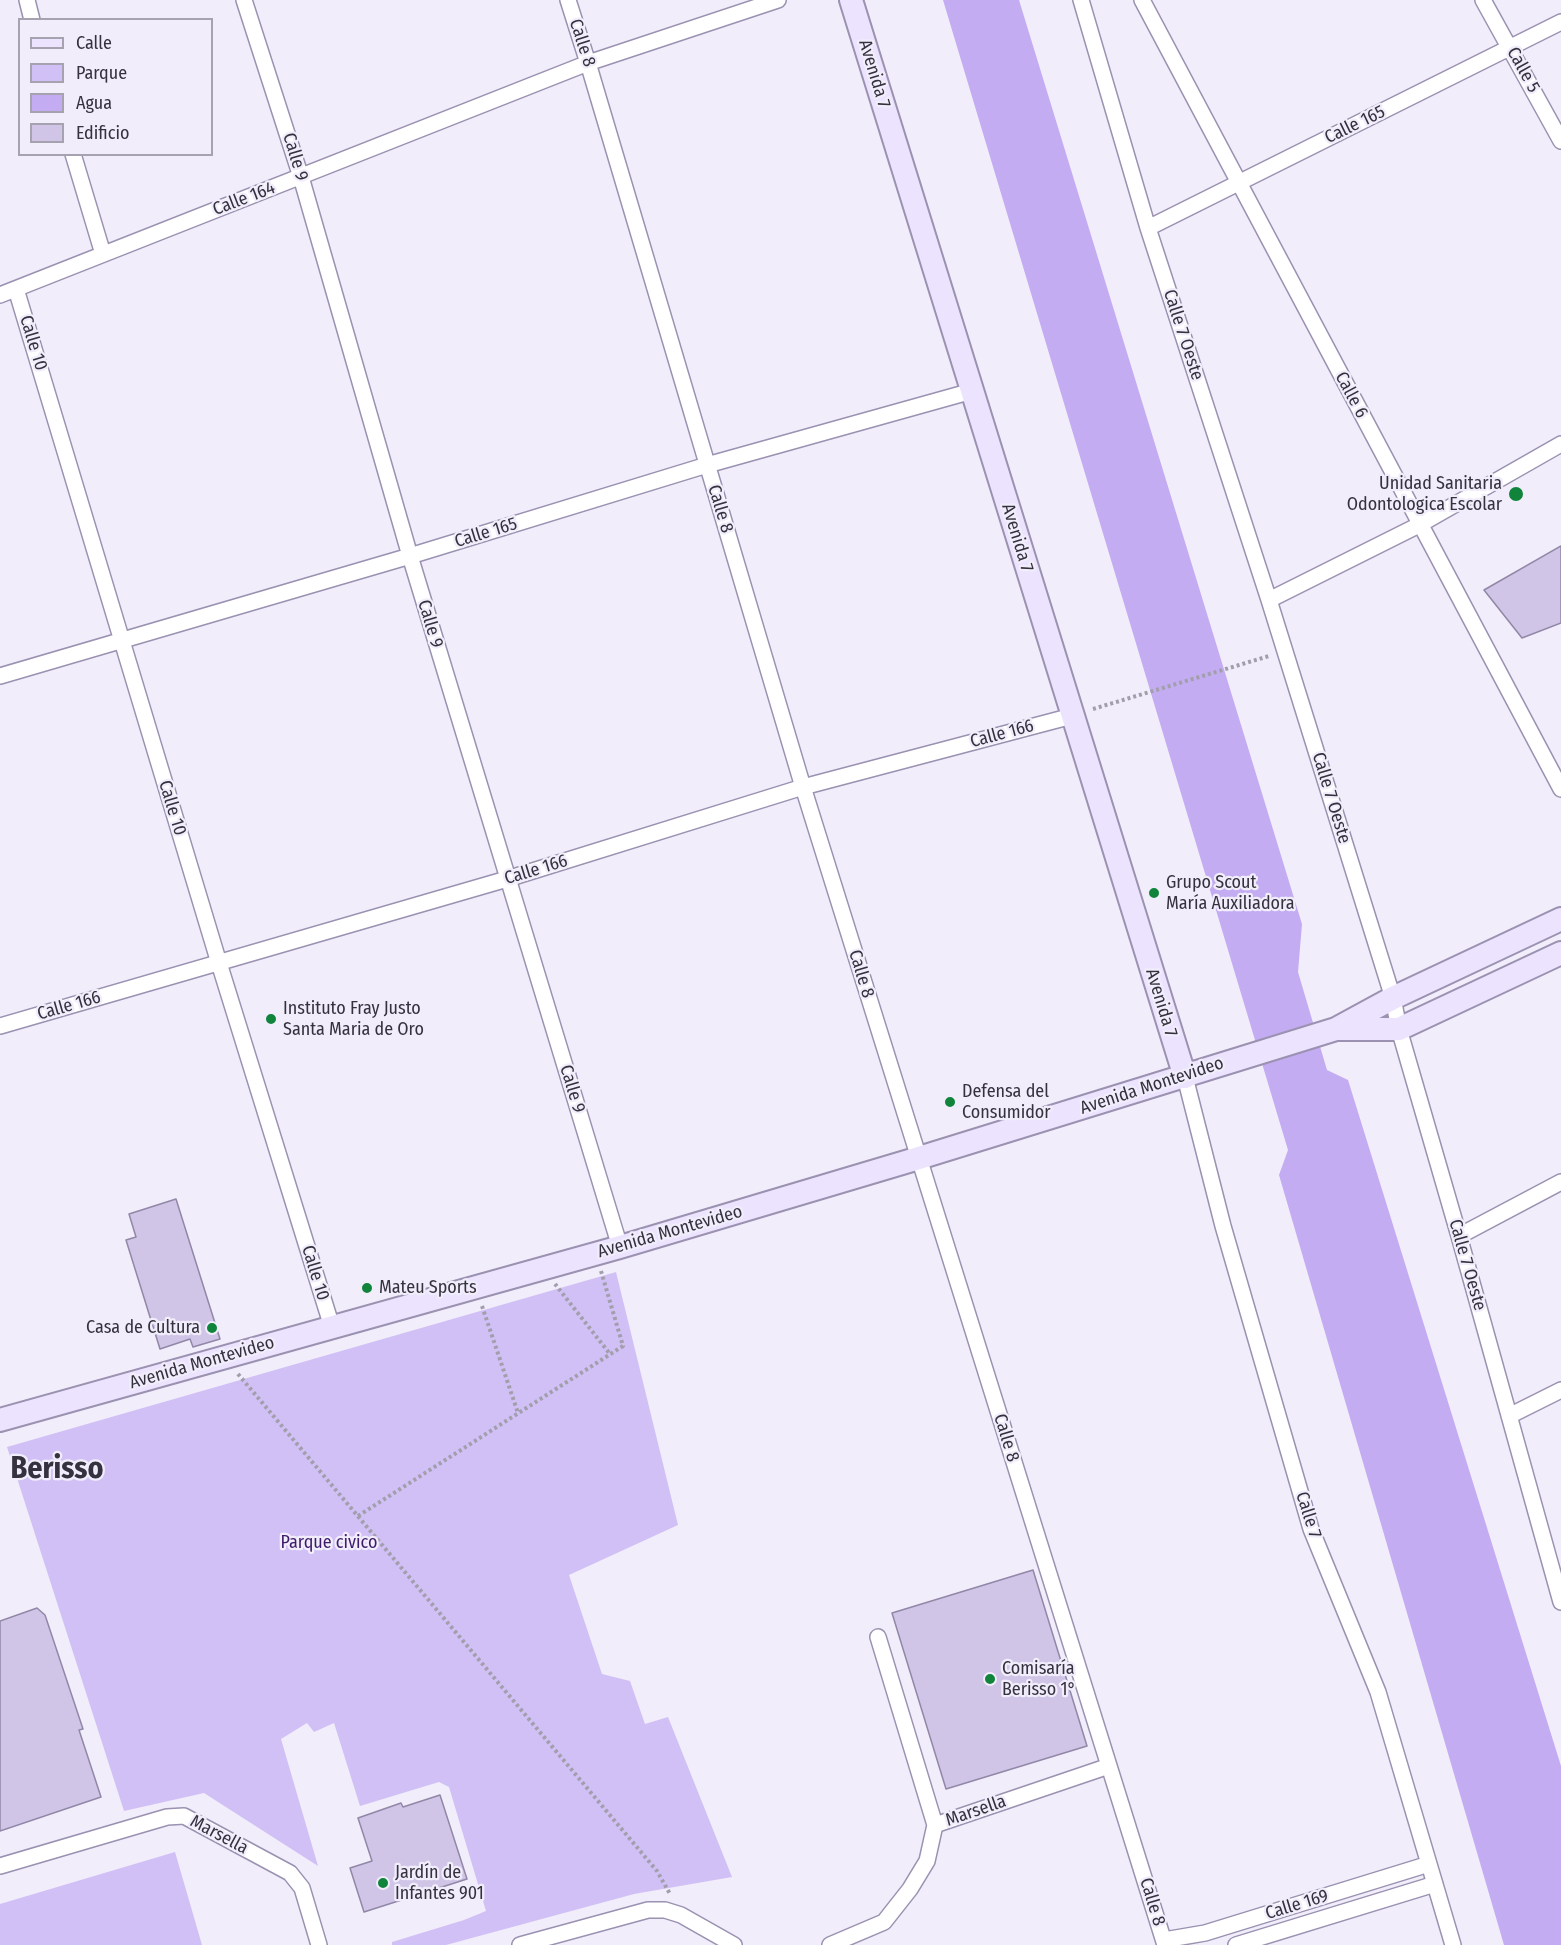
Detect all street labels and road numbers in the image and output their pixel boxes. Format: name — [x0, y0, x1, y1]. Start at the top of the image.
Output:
street label: Calle 8 — [564, 16, 600, 70]
street label: Avenida 7 — [853, 37, 895, 111]
street label: Calle 5 — [1502, 44, 1544, 96]
street label: Calle 165 — [1321, 101, 1389, 149]
street label: Calle 9 — [278, 130, 312, 184]
street label: Calle 164 — [210, 177, 278, 221]
street label: Calle 7 Oeste — [1158, 287, 1208, 383]
street label: Calle 10 — [14, 313, 52, 373]
street label: Calle 6 — [1330, 368, 1372, 422]
street label: Calle 8 — [702, 482, 738, 536]
street label: Avenida 7 — [996, 501, 1038, 575]
street label: Calle 165 — [452, 513, 520, 553]
street label: Calle 9 — [413, 597, 447, 651]
street label: Calle 166 — [968, 715, 1036, 753]
street label: Calle 7 Oeste — [1307, 750, 1355, 846]
street label: Calle 10 — [153, 778, 191, 838]
street label: Calle 166 — [502, 850, 570, 890]
street label: Calle 8 — [843, 947, 879, 1001]
street label: Avenida 7 — [1140, 966, 1182, 1040]
street label: Calle 166 — [35, 987, 103, 1025]
street label: Avenida Montevideo — [1077, 1053, 1227, 1119]
street label: Calle 9 — [555, 1062, 589, 1116]
street label: Avenida Montevideo — [595, 1201, 745, 1263]
street label: Calle 7 Oeste — [1444, 1217, 1490, 1313]
street label: Calle 10 — [296, 1243, 334, 1303]
street label: Avenida Montevideo — [127, 1332, 277, 1394]
street label: Calle 8 — [988, 1411, 1024, 1465]
street label: Calle 7 — [1290, 1489, 1326, 1541]
street label: Marsella — [943, 1791, 1009, 1831]
street label: Marsella — [186, 1811, 252, 1859]
street label: Calle 8 — [1134, 1875, 1170, 1929]
street label: Calle 169 — [1263, 1885, 1331, 1925]

